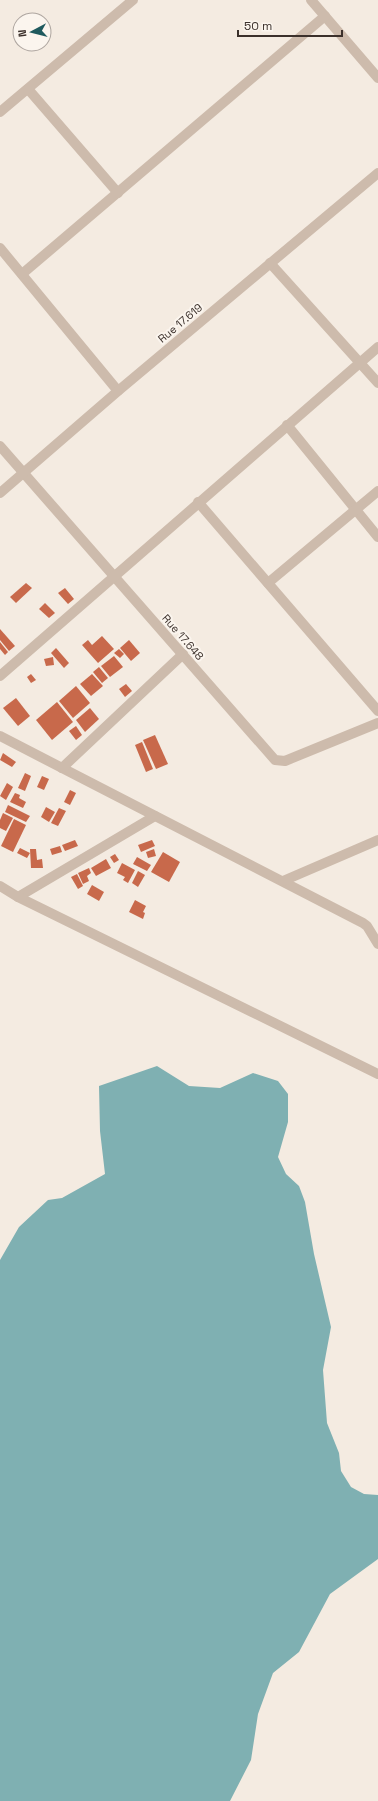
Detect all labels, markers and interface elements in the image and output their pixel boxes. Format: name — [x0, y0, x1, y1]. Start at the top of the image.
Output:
north arrow — [12, 12, 52, 52]
scale bar — [238, 12, 342, 38]
text: 50 m — [244, 18, 272, 34]
text: N — [15, 29, 29, 38]
street label: Rue 17.619 — [155, 300, 205, 346]
street label: Rue 17.648 — [159, 611, 207, 663]

